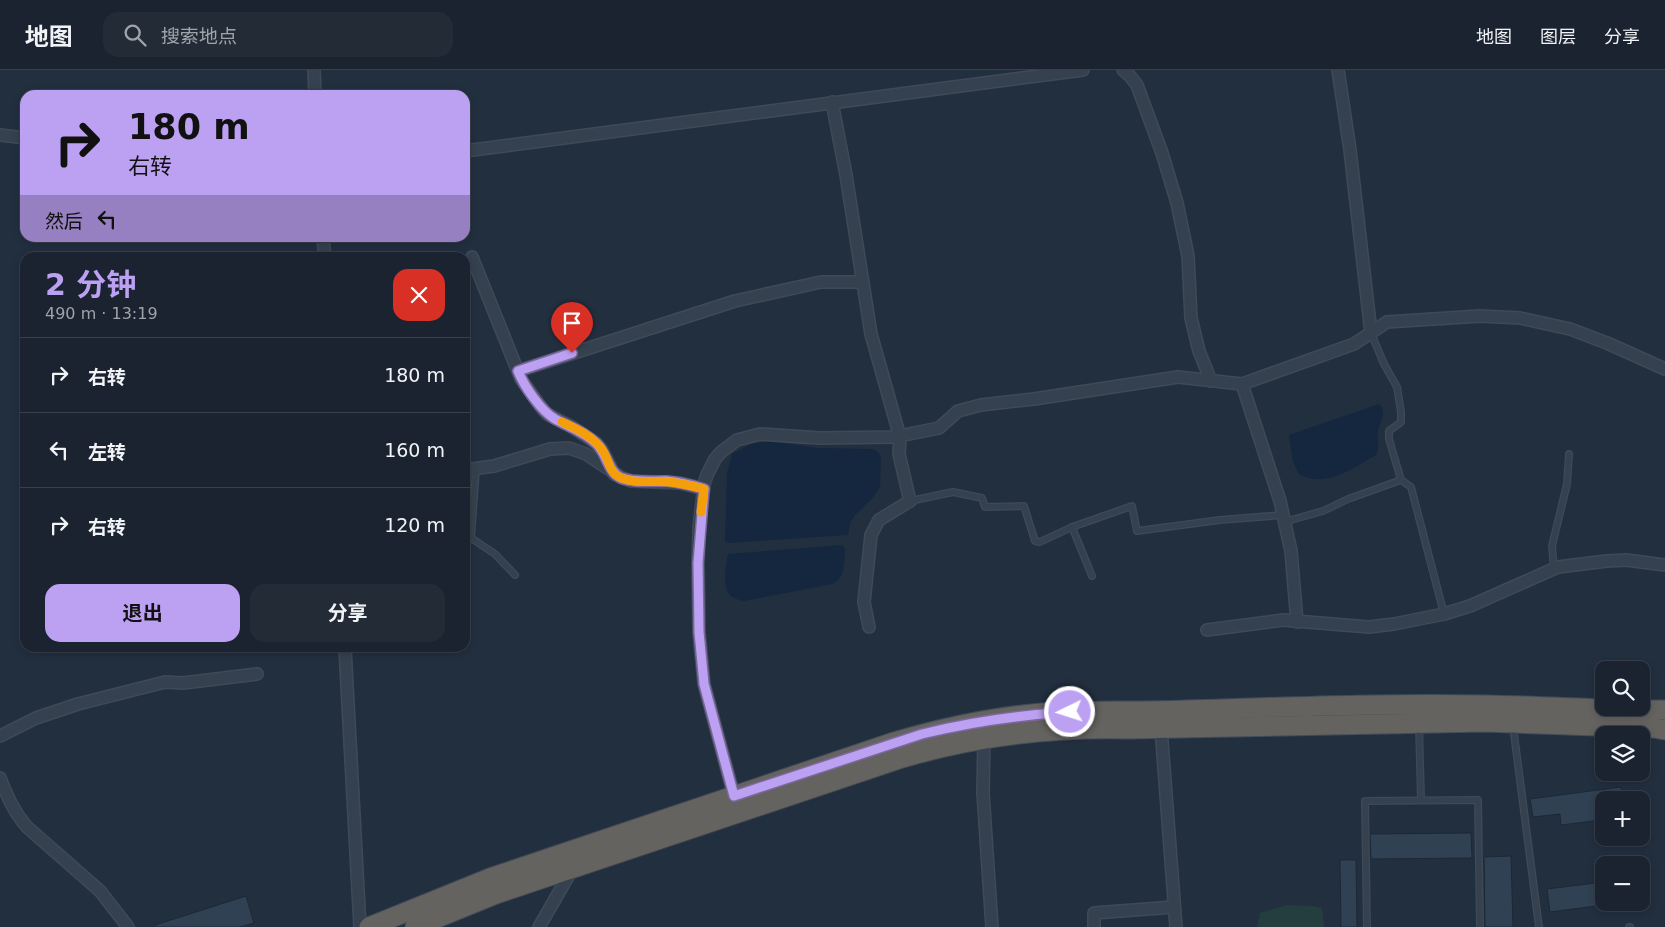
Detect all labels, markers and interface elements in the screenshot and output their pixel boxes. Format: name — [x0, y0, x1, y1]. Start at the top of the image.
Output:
search box — [103, 12, 453, 57]
icon: search — [121, 21, 149, 49]
text: 地图 — [25, 23, 73, 51]
text: 搜索地点 — [161, 25, 237, 47]
text: 地图 — [1476, 26, 1512, 47]
text: 图层 — [1540, 26, 1576, 47]
text: 分享 — [1604, 26, 1640, 47]
text: 180 m — [128, 107, 250, 147]
icon: right — [45, 110, 110, 175]
text: 右转 — [128, 154, 172, 179]
icon: left — [93, 205, 121, 233]
text: 然后 — [45, 210, 83, 232]
text: 2 分钟 — [45, 267, 136, 302]
button: close — [393, 269, 445, 321]
pin — [551, 302, 593, 353]
text: 490 m · 13:19 — [45, 304, 158, 323]
icon: arrive — [558, 309, 586, 337]
icon: right — [45, 361, 73, 389]
text: 180 m — [384, 364, 445, 386]
text: 右转 — [88, 366, 126, 388]
icon: left — [45, 436, 73, 464]
text: 160 m — [384, 439, 445, 461]
text: 左转 — [88, 441, 126, 463]
icon: right — [45, 511, 73, 539]
text: 120 m — [384, 514, 445, 536]
text: 右转 — [88, 516, 126, 538]
button: 退出 — [45, 584, 240, 642]
button: 分享 — [250, 584, 445, 642]
map controls — [1595, 661, 1650, 911]
button: search — [1595, 661, 1650, 716]
position arrow — [1043, 685, 1095, 737]
button: layers — [1595, 726, 1650, 781]
button: + — [1595, 791, 1650, 846]
button: − — [1595, 856, 1650, 911]

